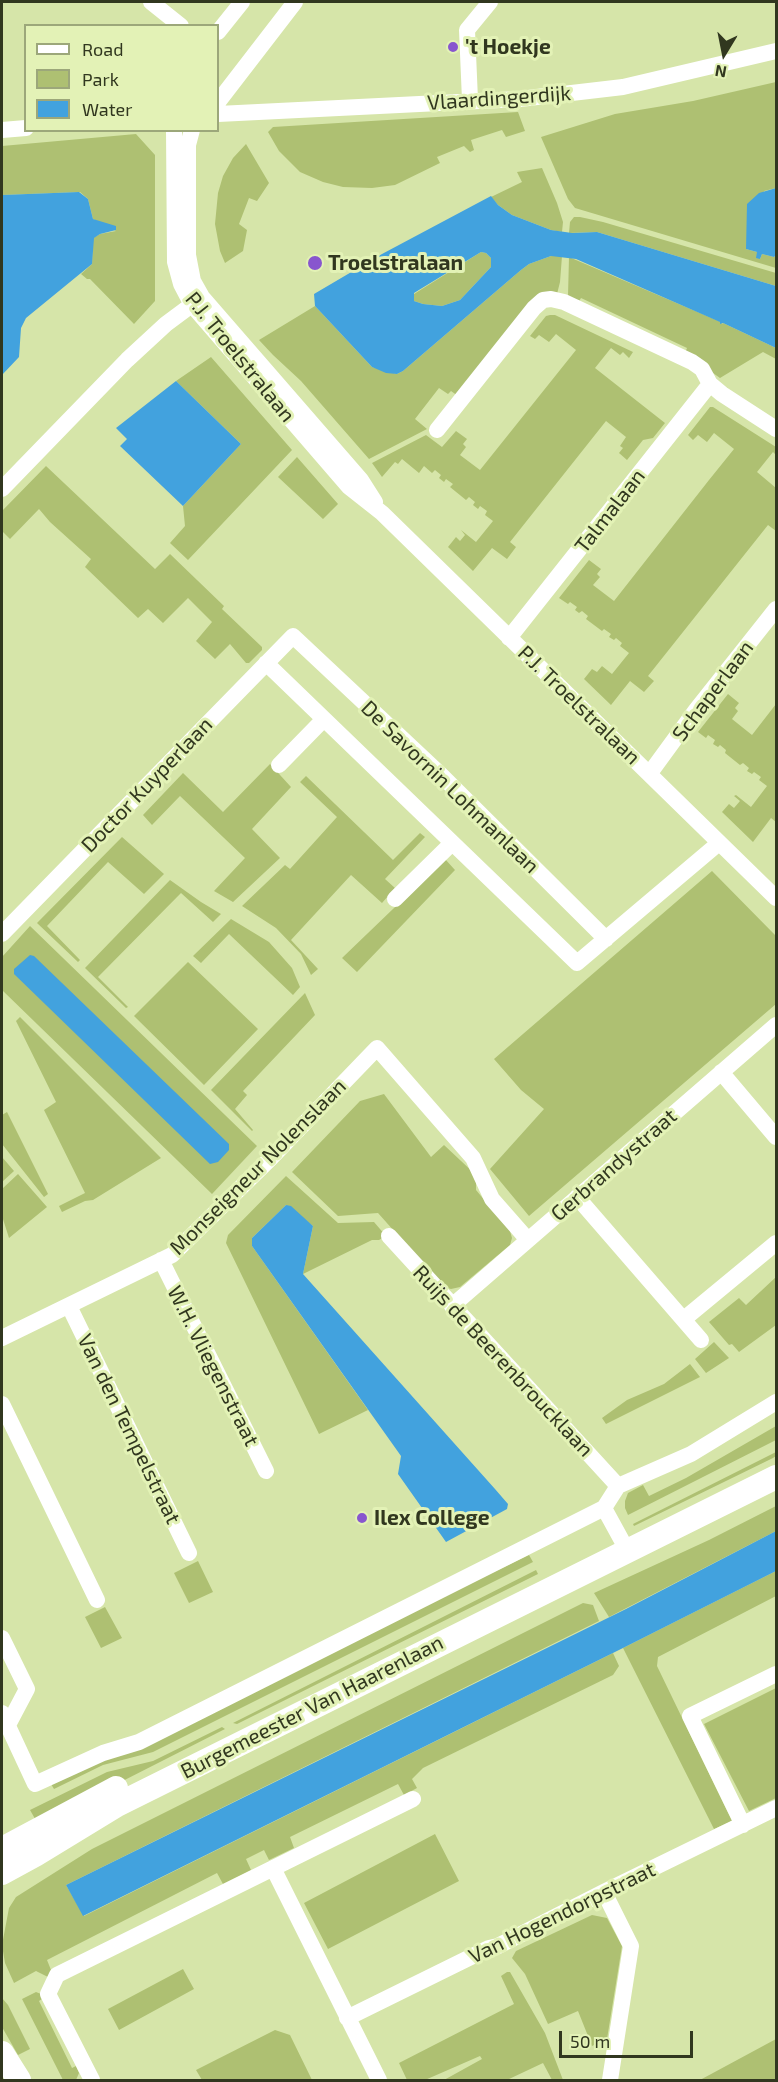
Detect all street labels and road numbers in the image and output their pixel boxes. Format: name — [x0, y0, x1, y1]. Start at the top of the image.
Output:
street label: Vlaardingerdijk — [426, 80, 572, 116]
street label: P.J. Troelstralaan — [180, 287, 300, 427]
street label: Talmalaan — [569, 464, 651, 558]
street label: Schaperlaan — [667, 636, 759, 746]
street label: P.J. Troelstralaan — [513, 640, 645, 770]
street label: De Savornin Lohmanlaan — [356, 695, 544, 879]
street label: Doctor Kuyperlaan — [76, 712, 218, 858]
street label: Monseigneur Nolenslaan — [165, 1074, 351, 1260]
street label: Gerbrandystraat — [546, 1104, 682, 1226]
street label: Ruijs de Beerenbroucklaan — [408, 1260, 598, 1462]
street label: W.H. Vliegenstraat — [162, 1282, 264, 1450]
street label: Van den Tempelstraat — [72, 1330, 186, 1528]
street label: Burgemeester Van Haarenlaan — [177, 1630, 447, 1784]
street label: Van Hogendorpstraat — [465, 1857, 659, 1969]

